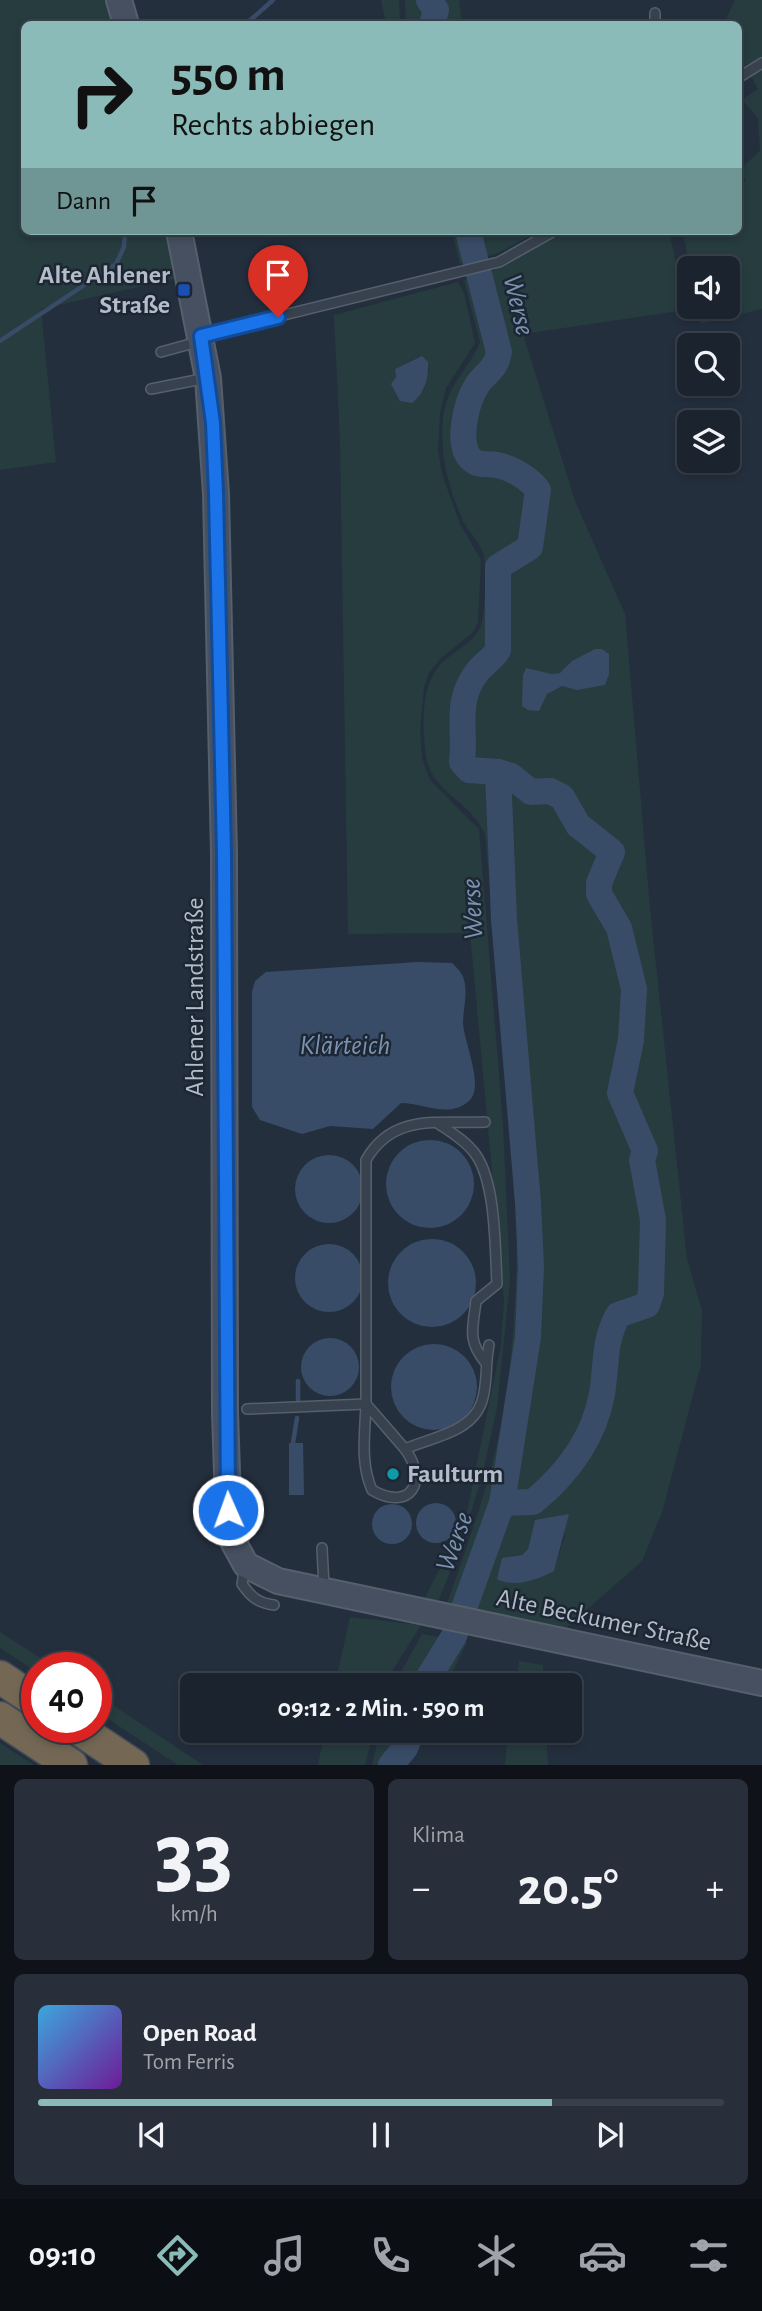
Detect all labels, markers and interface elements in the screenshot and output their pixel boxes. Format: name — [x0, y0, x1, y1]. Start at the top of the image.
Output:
icon: right — [56, 49, 147, 140]
text: 550 m — [171, 51, 286, 100]
text: Rechts abbiegen — [171, 109, 375, 141]
icon: arrive — [125, 182, 163, 220]
text: Dann — [56, 188, 111, 214]
pin — [248, 245, 308, 317]
icon: arrive — [259, 256, 297, 294]
map controls — [677, 256, 740, 473]
button: sound — [677, 256, 740, 319]
place label: Alte Ahlener Straße — [39, 262, 170, 318]
water label: Werse — [497, 272, 539, 338]
marker: Alte Ahlener Straße — [176, 282, 192, 298]
button: search — [677, 333, 740, 396]
button: layers — [677, 410, 740, 473]
water label: Werse — [457, 878, 489, 940]
street label: Ahlener Landstraße — [182, 898, 208, 1096]
water label: Klärteich — [299, 1032, 391, 1060]
place label: Faulturm — [407, 1461, 503, 1487]
marker: Faulturm — [385, 1466, 401, 1482]
position arrow — [191, 1473, 265, 1547]
water label: Werse — [431, 1508, 479, 1576]
street label: Alte Beckumer Straße — [494, 1585, 714, 1655]
speed limit sign: 40 — [21, 1652, 112, 1743]
text: 09:12 · 2 Min. · 590 m — [278, 1695, 484, 1721]
text: 33 — [155, 1810, 233, 1901]
text: Klima — [412, 1824, 465, 1847]
text: 20.5° — [517, 1862, 619, 1914]
text: − — [412, 1870, 430, 1908]
text: + — [706, 1870, 724, 1908]
text: km/h — [170, 1903, 218, 1926]
text: Open Road — [143, 2020, 257, 2046]
text: Tom Ferris — [143, 2051, 235, 2074]
icon: previous — [133, 2116, 171, 2154]
icon: pause — [362, 2116, 400, 2154]
icon: next — [591, 2116, 629, 2154]
icon: directions — [153, 2231, 202, 2280]
icon: music — [260, 2231, 309, 2280]
icon: phone — [366, 2231, 415, 2280]
icon: climate — [472, 2231, 521, 2280]
icon: car — [578, 2231, 627, 2280]
icon: filters — [684, 2231, 733, 2280]
text: 09:10 — [29, 2239, 96, 2271]

